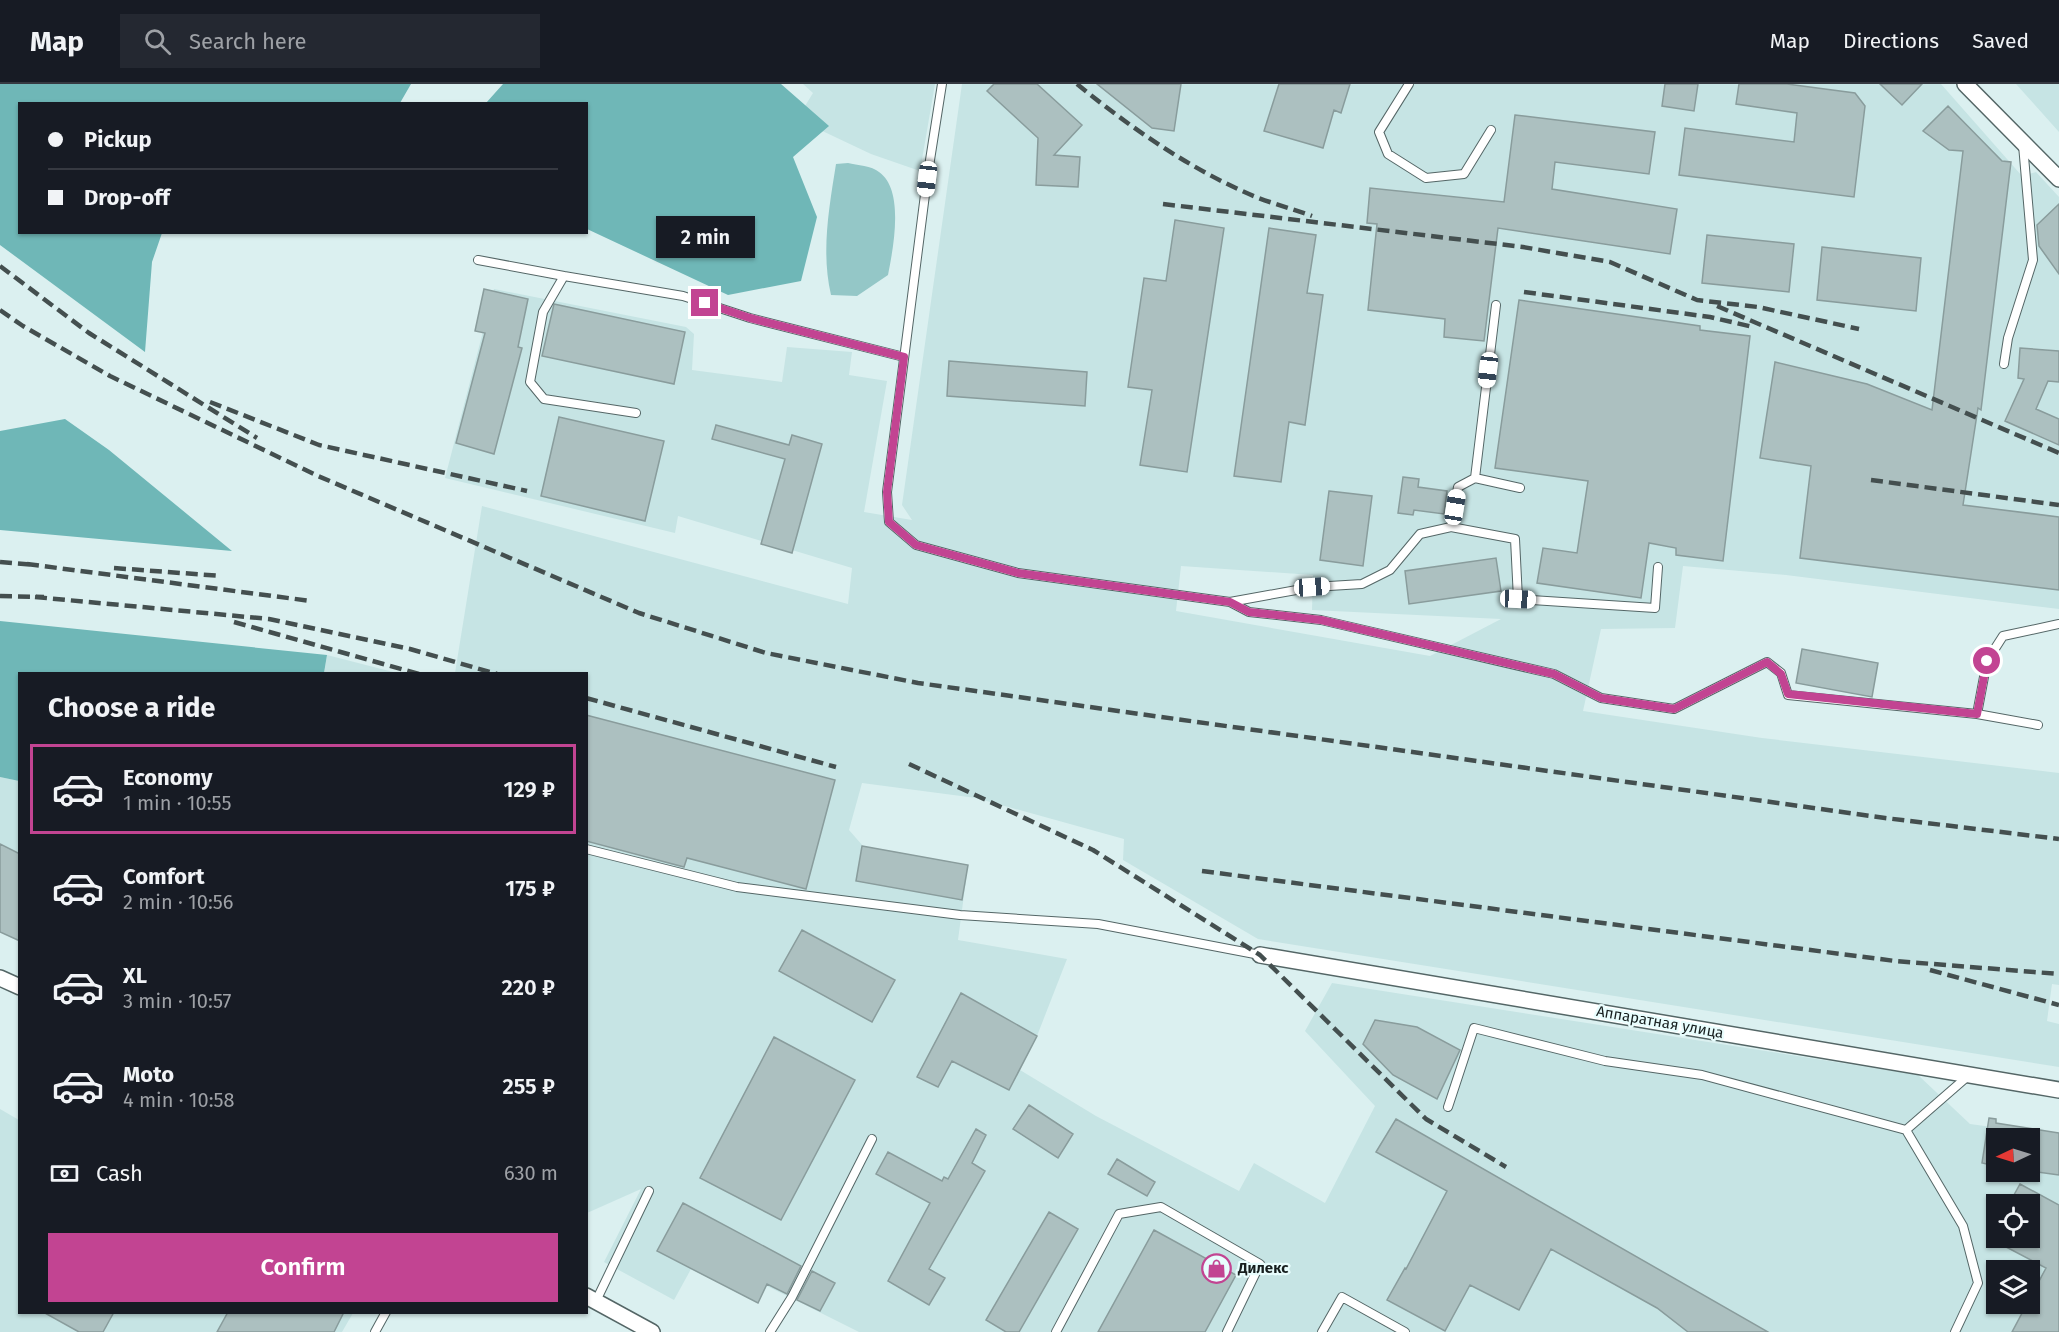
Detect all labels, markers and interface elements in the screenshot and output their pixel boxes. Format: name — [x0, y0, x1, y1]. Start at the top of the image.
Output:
search box — [120, 14, 540, 68]
text: Map — [30, 25, 84, 58]
icon: search — [141, 25, 174, 58]
text: Search here — [189, 28, 307, 55]
text: Map — [1770, 28, 1810, 54]
text: Directions — [1843, 28, 1939, 54]
text: Saved — [1972, 28, 2029, 54]
text: Pickup — [84, 126, 152, 153]
car — [916, 160, 938, 198]
text: Drop-off — [84, 184, 170, 211]
callout: 2 min — [656, 216, 754, 258]
text: 2 min — [681, 225, 730, 249]
route end — [691, 289, 718, 316]
car — [1477, 351, 1499, 389]
car — [1443, 488, 1467, 526]
car — [1293, 577, 1331, 597]
car — [1500, 589, 1536, 609]
route start — [1973, 647, 2000, 674]
text: Choose a ride — [48, 692, 215, 724]
icon: car — [51, 762, 105, 816]
text: Economy — [123, 764, 212, 791]
text: 129 ₽ — [503, 776, 555, 803]
text: 1 min · 10:55 — [123, 791, 232, 815]
icon: car — [51, 861, 105, 915]
text: Comfort — [123, 863, 204, 890]
text: 175 ₽ — [505, 875, 555, 902]
text: 2 min · 10:56 — [123, 890, 233, 914]
icon: car — [51, 960, 105, 1014]
text: XL — [123, 962, 147, 989]
text: 220 ₽ — [501, 974, 555, 1001]
text: 3 min · 10:57 — [123, 989, 231, 1013]
street label: Аппаратная улица — [1595, 1002, 1725, 1042]
icon: car — [51, 1059, 105, 1113]
text: Moto — [123, 1061, 174, 1088]
text: 255 ₽ — [502, 1073, 555, 1100]
text: 4 min · 10:58 — [123, 1088, 235, 1112]
north arrow — [1986, 1128, 2040, 1182]
map controls — [1986, 1128, 2040, 1314]
icon: cash — [48, 1157, 81, 1190]
text: Cash — [96, 1160, 143, 1187]
text: 630 m — [504, 1161, 558, 1185]
button: locate — [1986, 1194, 2040, 1248]
button: Confirm — [48, 1233, 558, 1302]
shop icon: Дилекс — [1201, 1252, 1233, 1284]
place label: Дилекс — [1237, 1259, 1289, 1277]
button: layers — [1986, 1260, 2040, 1314]

